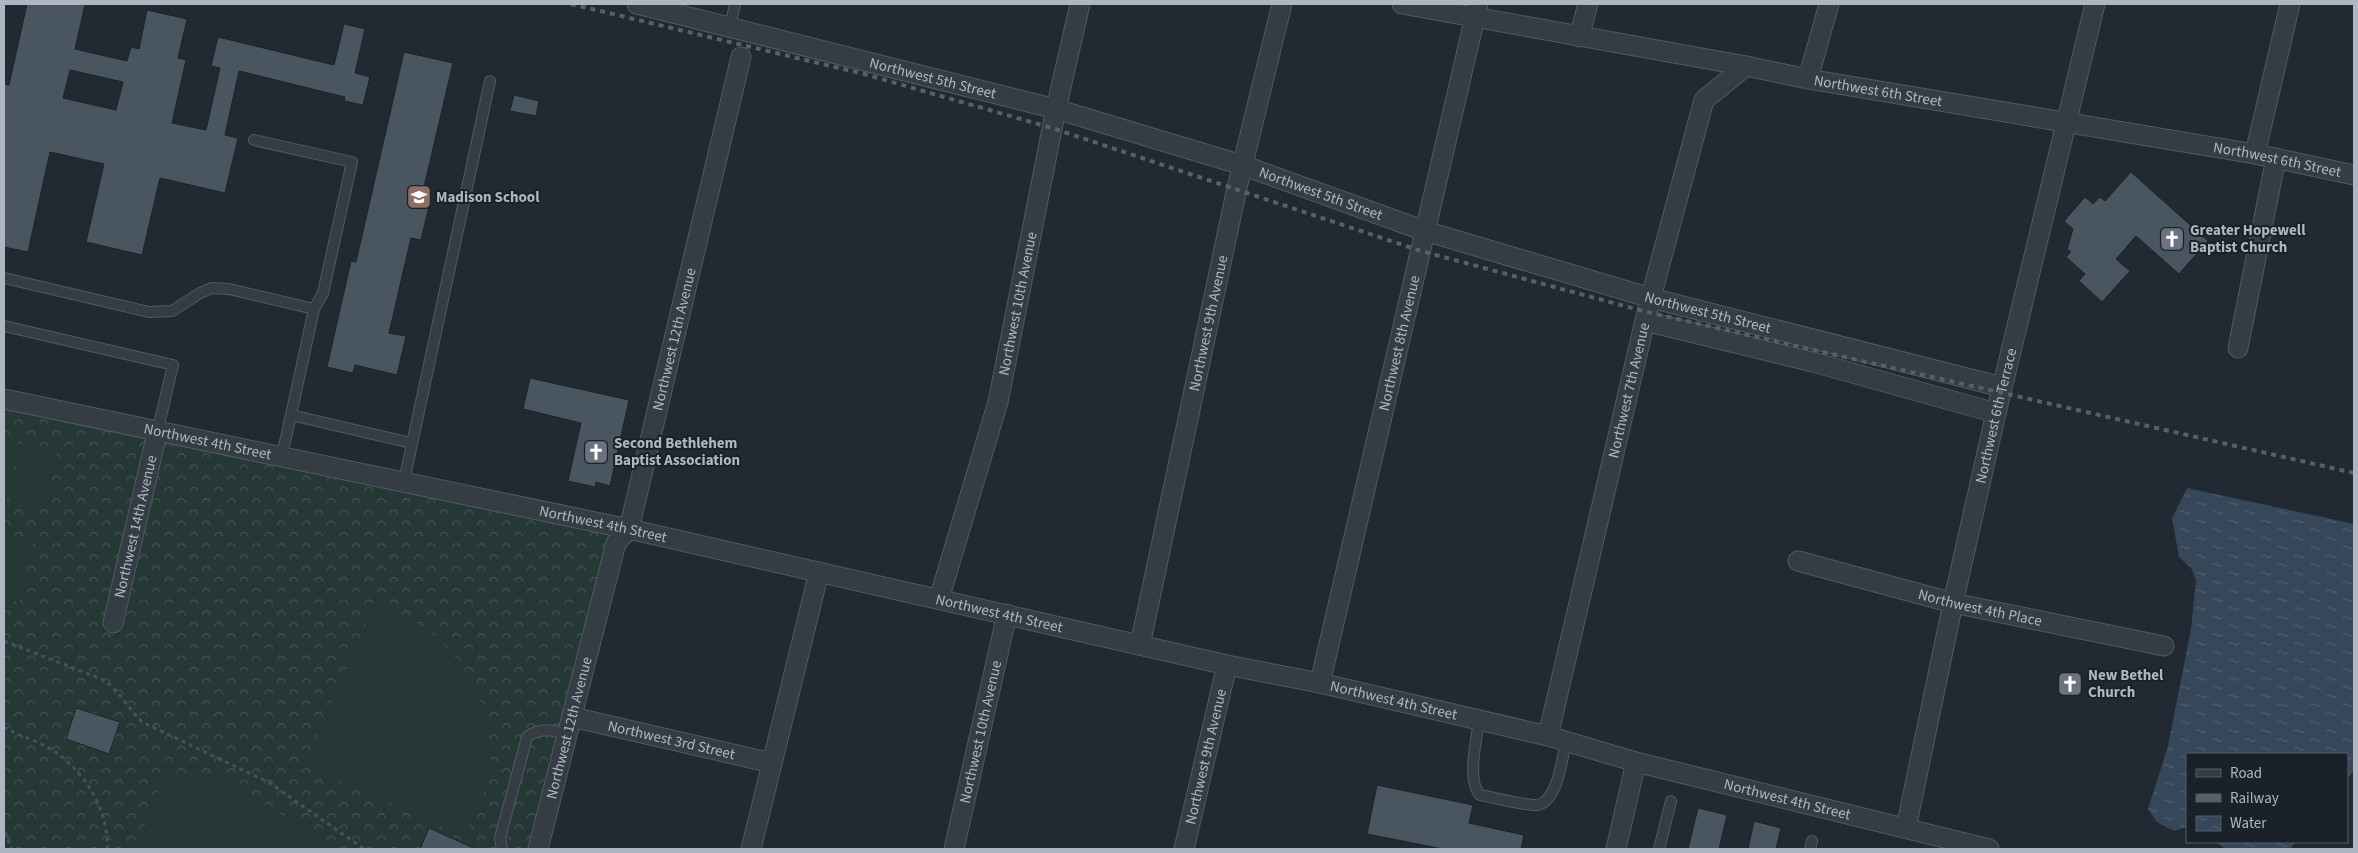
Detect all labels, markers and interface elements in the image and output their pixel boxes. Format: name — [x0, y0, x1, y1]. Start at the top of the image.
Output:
street label: Northwest 5th Street — [867, 52, 998, 104]
street label: Northwest 6th Street — [1812, 70, 1944, 112]
street label: Northwest 6th Street — [2212, 137, 2343, 182]
street label: Northwest 5th Street — [1256, 162, 1386, 225]
school or university icon: Madison School — [406, 184, 432, 210]
place label: Madison School — [436, 187, 540, 208]
place label: Greater Hopewell Baptist Church — [2190, 220, 2306, 258]
church icon: Greater Hopewell Baptist Church — [2159, 226, 2185, 252]
street label: Northwest 10th Avenue — [993, 230, 1042, 377]
street label: Northwest 9th Avenue — [1184, 253, 1233, 393]
street label: Northwest 12th Avenue — [647, 266, 701, 413]
street label: Northwest 8th Avenue — [1373, 273, 1425, 413]
street label: Northwest 5th Street — [1642, 286, 1773, 339]
street label: Northwest 7th Avenue — [1603, 320, 1655, 460]
street label: Northwest 6th Terrace — [1970, 346, 2022, 485]
street label: Northwest 4th Street — [142, 418, 273, 465]
place label: Second Bethlehem Baptist Association — [614, 433, 740, 471]
church icon: Second Bethlehem Baptist Association — [583, 439, 609, 465]
street label: Northwest 14th Avenue — [109, 453, 162, 600]
street label: Northwest 4th Street — [537, 500, 669, 548]
street label: Northwest 4th Place — [1916, 584, 2044, 631]
street label: Northwest 4th Street — [933, 589, 1065, 638]
street label: Northwest 12th Avenue — [541, 654, 597, 801]
street label: Northwest 10th Avenue — [954, 658, 1007, 806]
place label: New Bethel Church — [2088, 665, 2164, 703]
church icon: New Bethel Church — [2057, 671, 2083, 697]
street label: Northwest 4th Street — [1328, 675, 1459, 725]
street label: Northwest 9th Avenue — [1180, 687, 1232, 826]
street label: Northwest 3rd Street — [606, 715, 737, 765]
legend — [2186, 753, 2348, 843]
text: Road — [2230, 763, 2262, 784]
street label: Northwest 4th Street — [1722, 774, 1853, 825]
text: Railway — [2230, 788, 2279, 809]
text: Water — [2230, 813, 2267, 834]

